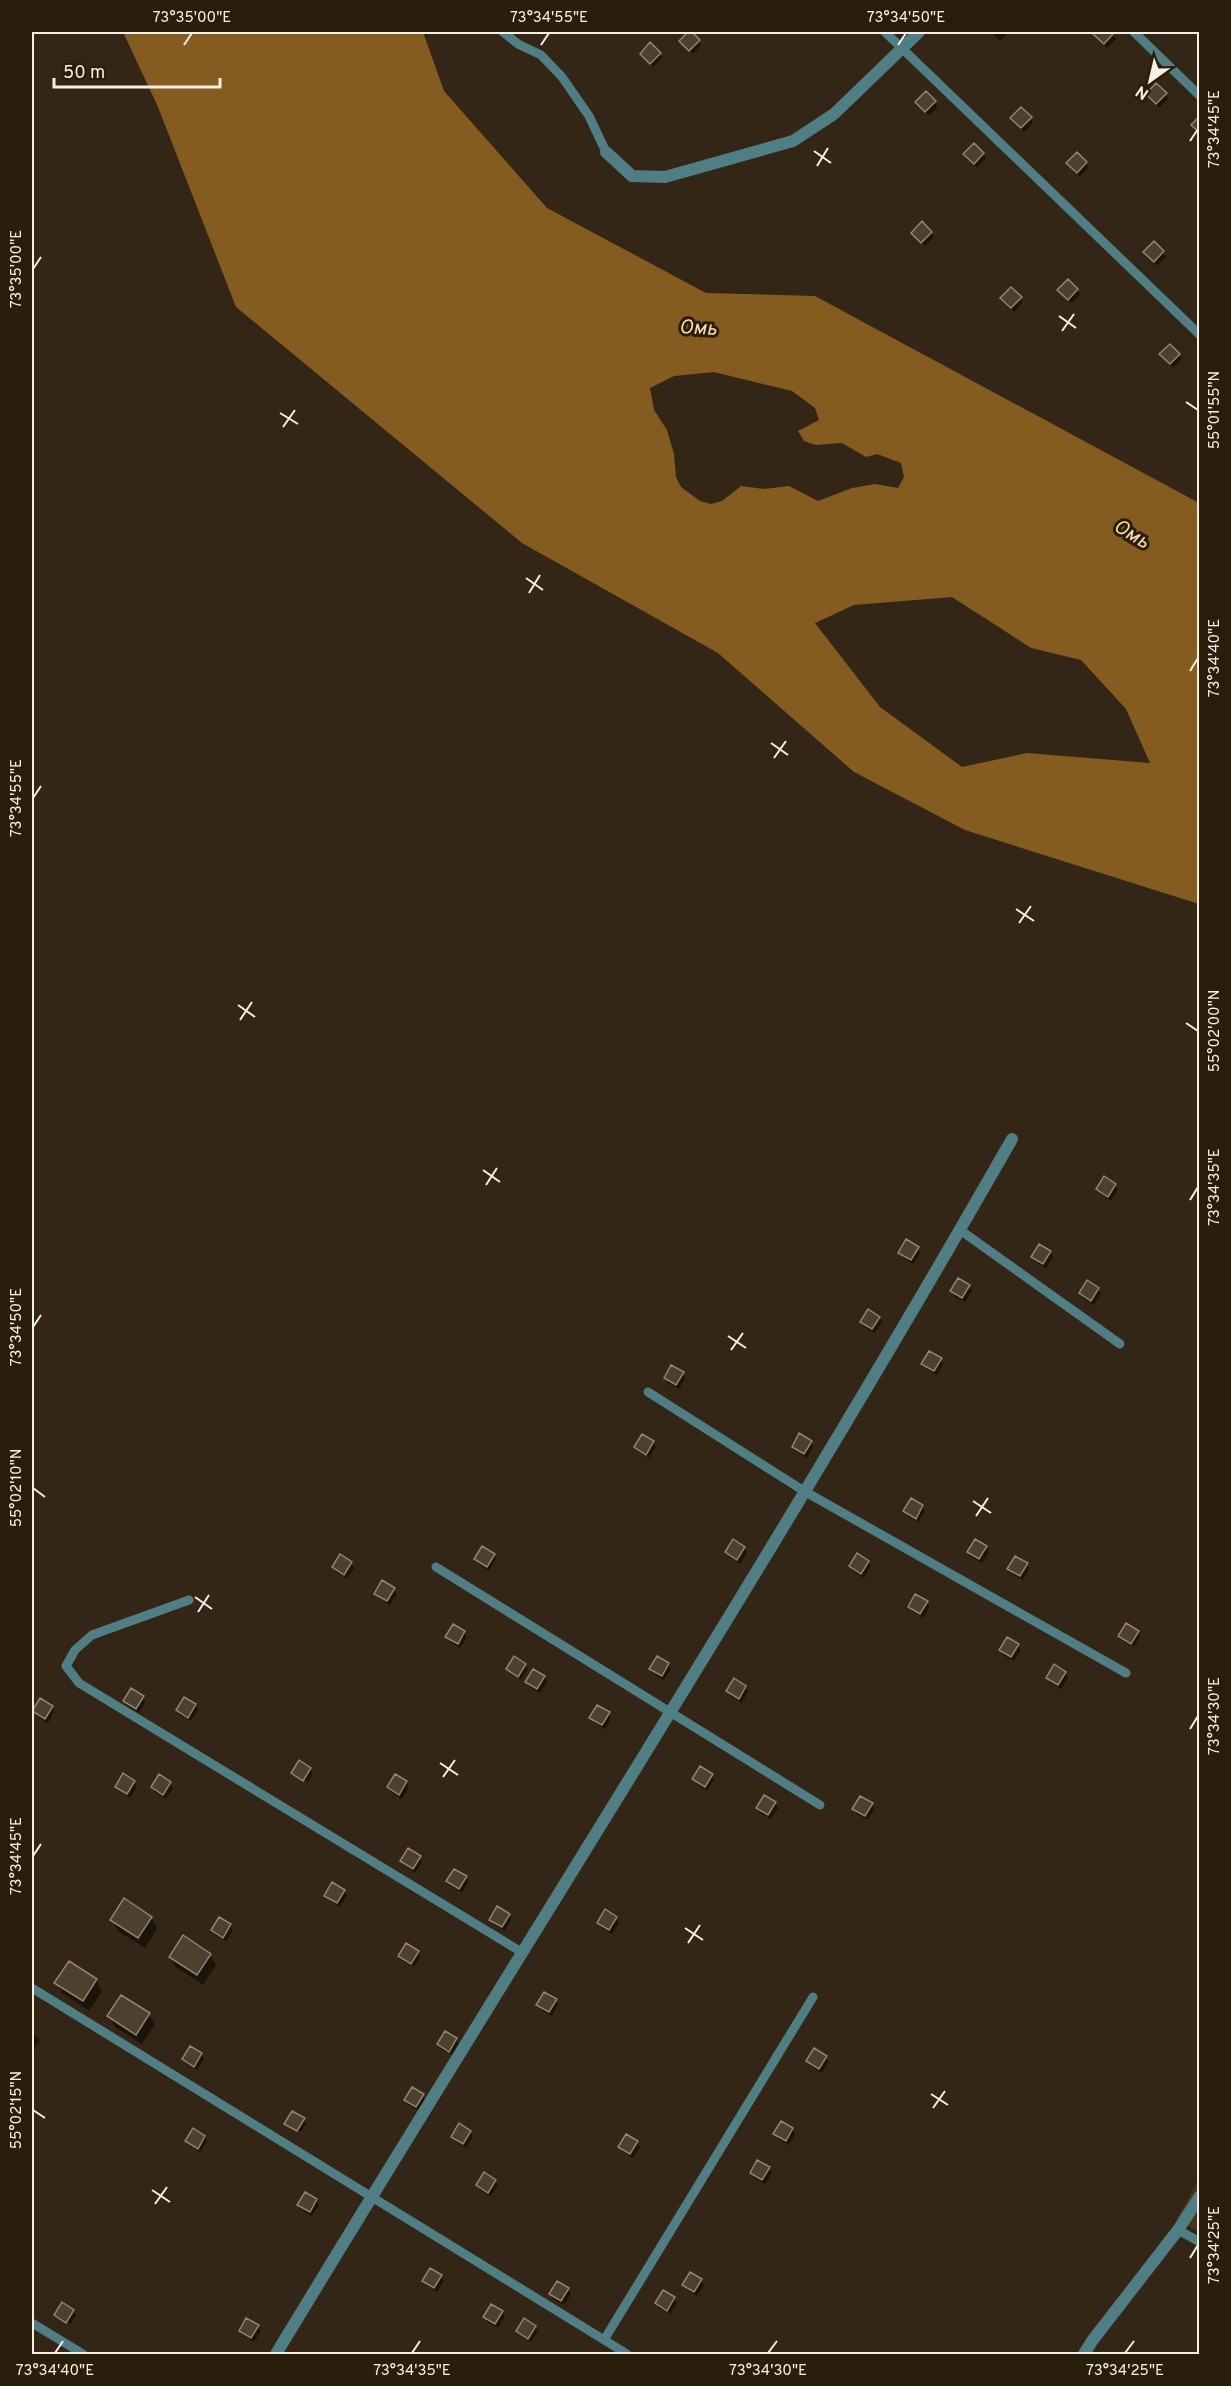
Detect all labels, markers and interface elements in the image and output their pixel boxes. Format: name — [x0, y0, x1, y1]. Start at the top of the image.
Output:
text: 73°35'00"E — [153, 9, 231, 28]
text: 73°34'55"E — [510, 9, 588, 28]
text: 73°34'50"E — [867, 9, 945, 28]
scale bar — [54, 51, 220, 89]
north arrow — [1120, 51, 1180, 111]
text: 50 m — [63, 62, 105, 85]
text: N — [1132, 80, 1153, 103]
text: 73°34'45"E — [1206, 90, 1225, 168]
text: 73°35'00"E — [8, 230, 27, 308]
water label: Омь — [678, 315, 718, 343]
text: 55°01'55"N — [1206, 371, 1225, 449]
water label: Омь — [1108, 514, 1154, 556]
text: 73°34'40"E — [1206, 619, 1225, 697]
text: 73°34'55"E — [8, 759, 27, 837]
text: 55°02'00"N — [1206, 990, 1225, 1072]
text: 73°34'35"E — [1206, 1148, 1225, 1226]
text: 73°34'50"E — [8, 1288, 27, 1366]
text: 55°02'10"N — [8, 1449, 27, 1527]
text: 73°34'30"E — [1206, 1677, 1225, 1755]
text: 73°34'45"E — [8, 1817, 27, 1895]
text: 55°02'15"N — [8, 2071, 27, 2149]
text: 73°34'25"E — [1206, 2206, 1225, 2284]
text: 73°34'40"E — [16, 2362, 94, 2381]
text: 73°34'35"E — [373, 2362, 451, 2381]
text: 73°34'30"E — [729, 2362, 807, 2381]
text: 73°34'25"E — [1086, 2362, 1164, 2381]

